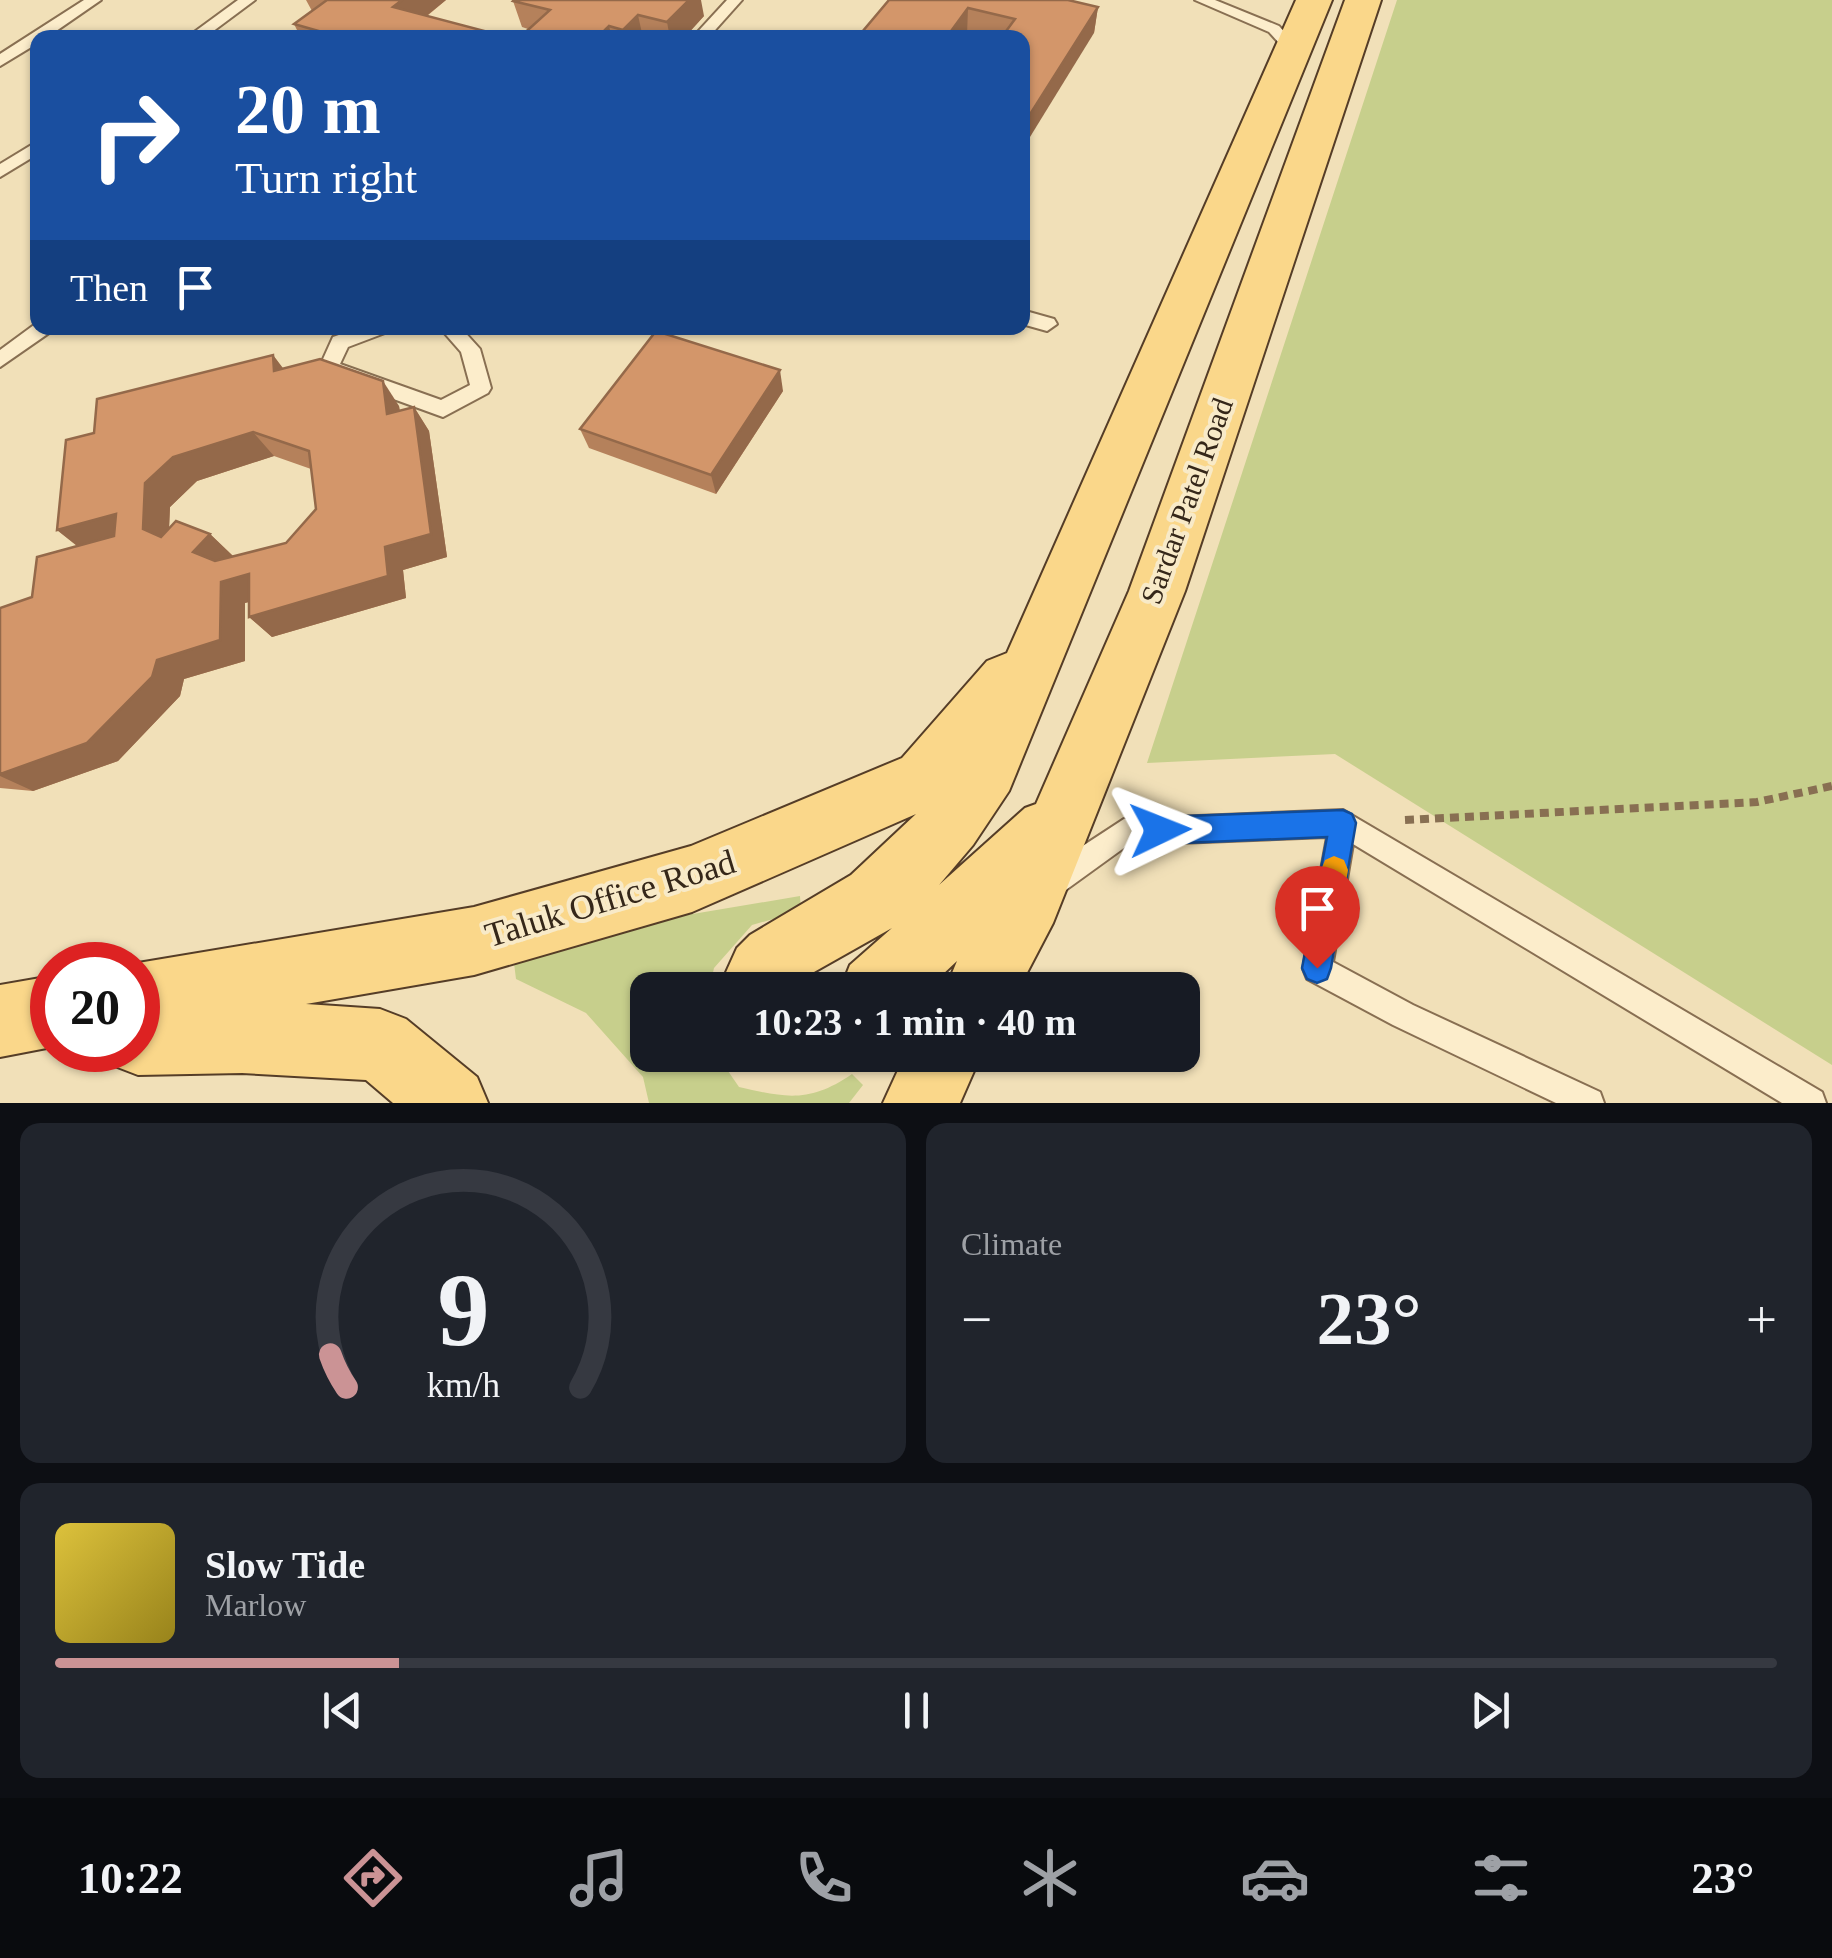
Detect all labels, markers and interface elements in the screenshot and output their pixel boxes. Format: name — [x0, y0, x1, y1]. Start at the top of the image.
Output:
icon: right — [70, 70, 200, 200]
text: 20 m — [235, 71, 381, 148]
text: Turn right — [235, 153, 417, 203]
icon: arrive — [168, 260, 223, 315]
text: Then — [70, 267, 148, 309]
street label: Sardar Patel Road — [1134, 393, 1239, 608]
position arrow — [1108, 778, 1212, 882]
street label: Taluk Office Road — [480, 842, 740, 955]
pin — [1275, 866, 1360, 969]
icon: arrive — [1290, 881, 1345, 936]
speed limit sign: 20 — [30, 942, 160, 1072]
text: 10:23 · 1 min · 40 m — [754, 1001, 1077, 1043]
text: Climate — [961, 1226, 1062, 1262]
text: 9 — [437, 1252, 489, 1367]
text: 23° — [1317, 1277, 1422, 1360]
text: − — [961, 1289, 992, 1350]
text: + — [1746, 1289, 1777, 1350]
text: km/h — [426, 1365, 500, 1405]
text: Slow Tide — [205, 1544, 365, 1586]
text: Marlow — [205, 1587, 306, 1623]
icon: previous — [315, 1683, 370, 1738]
icon: pause — [889, 1683, 944, 1738]
icon: next — [1463, 1683, 1518, 1738]
icon: directions — [338, 1843, 408, 1913]
icon: music — [564, 1843, 634, 1913]
icon: phone — [789, 1843, 859, 1913]
icon: climate — [1015, 1843, 1085, 1913]
icon: car — [1240, 1843, 1310, 1913]
icon: filters — [1466, 1843, 1536, 1913]
text: 10:22 — [78, 1853, 183, 1903]
text: 23° — [1691, 1853, 1754, 1903]

